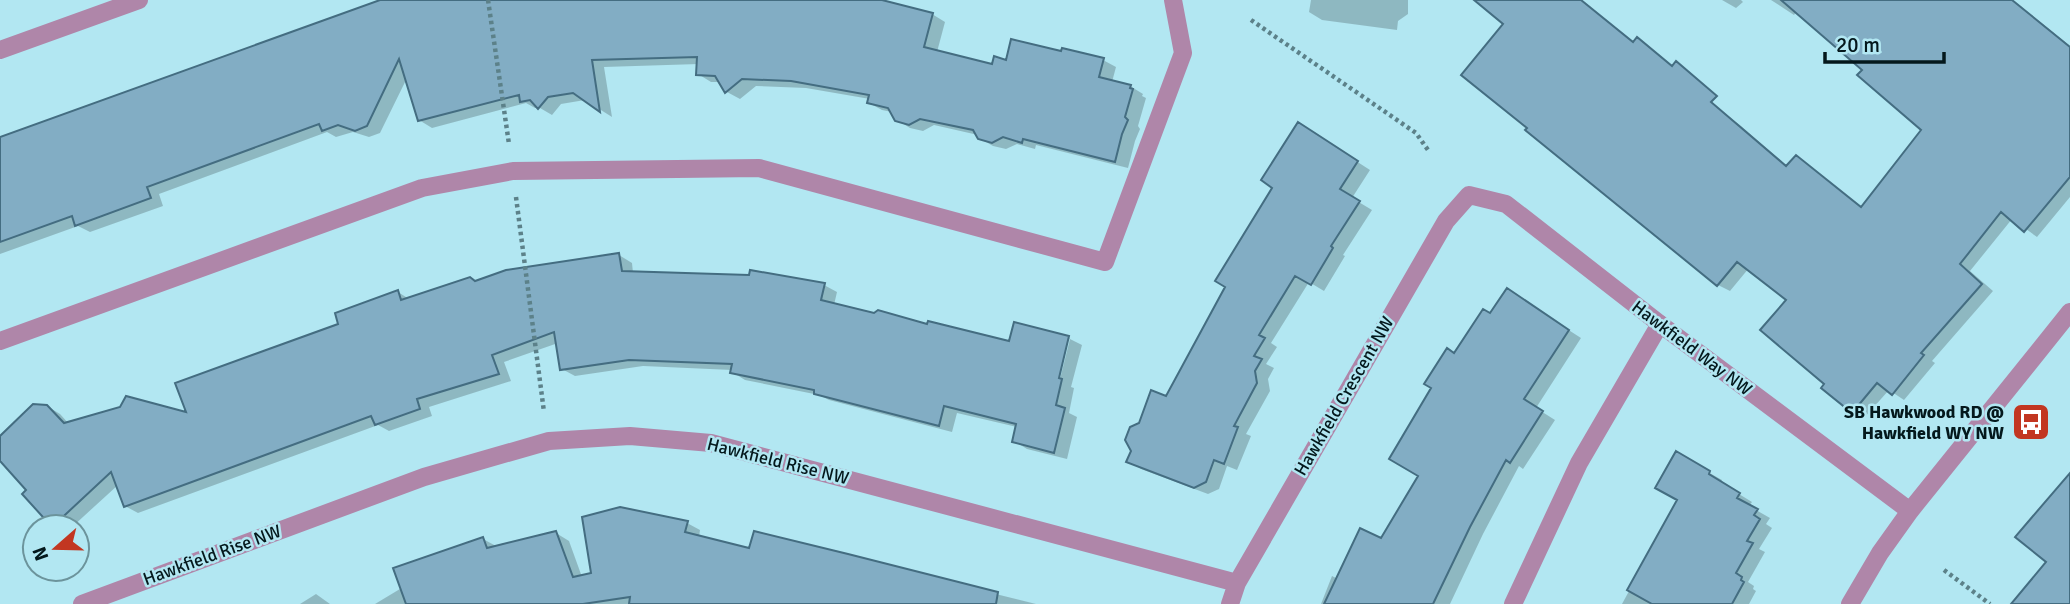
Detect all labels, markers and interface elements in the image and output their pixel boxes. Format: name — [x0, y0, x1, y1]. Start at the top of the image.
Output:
scale bar — [1825, 21, 1944, 65]
text: 20 m — [1836, 32, 1880, 58]
street label: Hawkfield Way NW — [1628, 296, 1756, 400]
street label: Hawkfield Crescent NW — [1289, 312, 1399, 480]
place label: SB Hawkwood RD @ Hawkfield WY NW — [1844, 401, 2004, 444]
bus stop icon: SB Hawkwood RD @ Hawkfield WY NW — [2010, 401, 2052, 443]
street label: Hawkfield Rise NW — [705, 433, 851, 489]
north arrow — [21, 513, 91, 583]
street label: Hawkfield Rise NW — [140, 520, 284, 590]
text: N — [27, 543, 55, 564]

